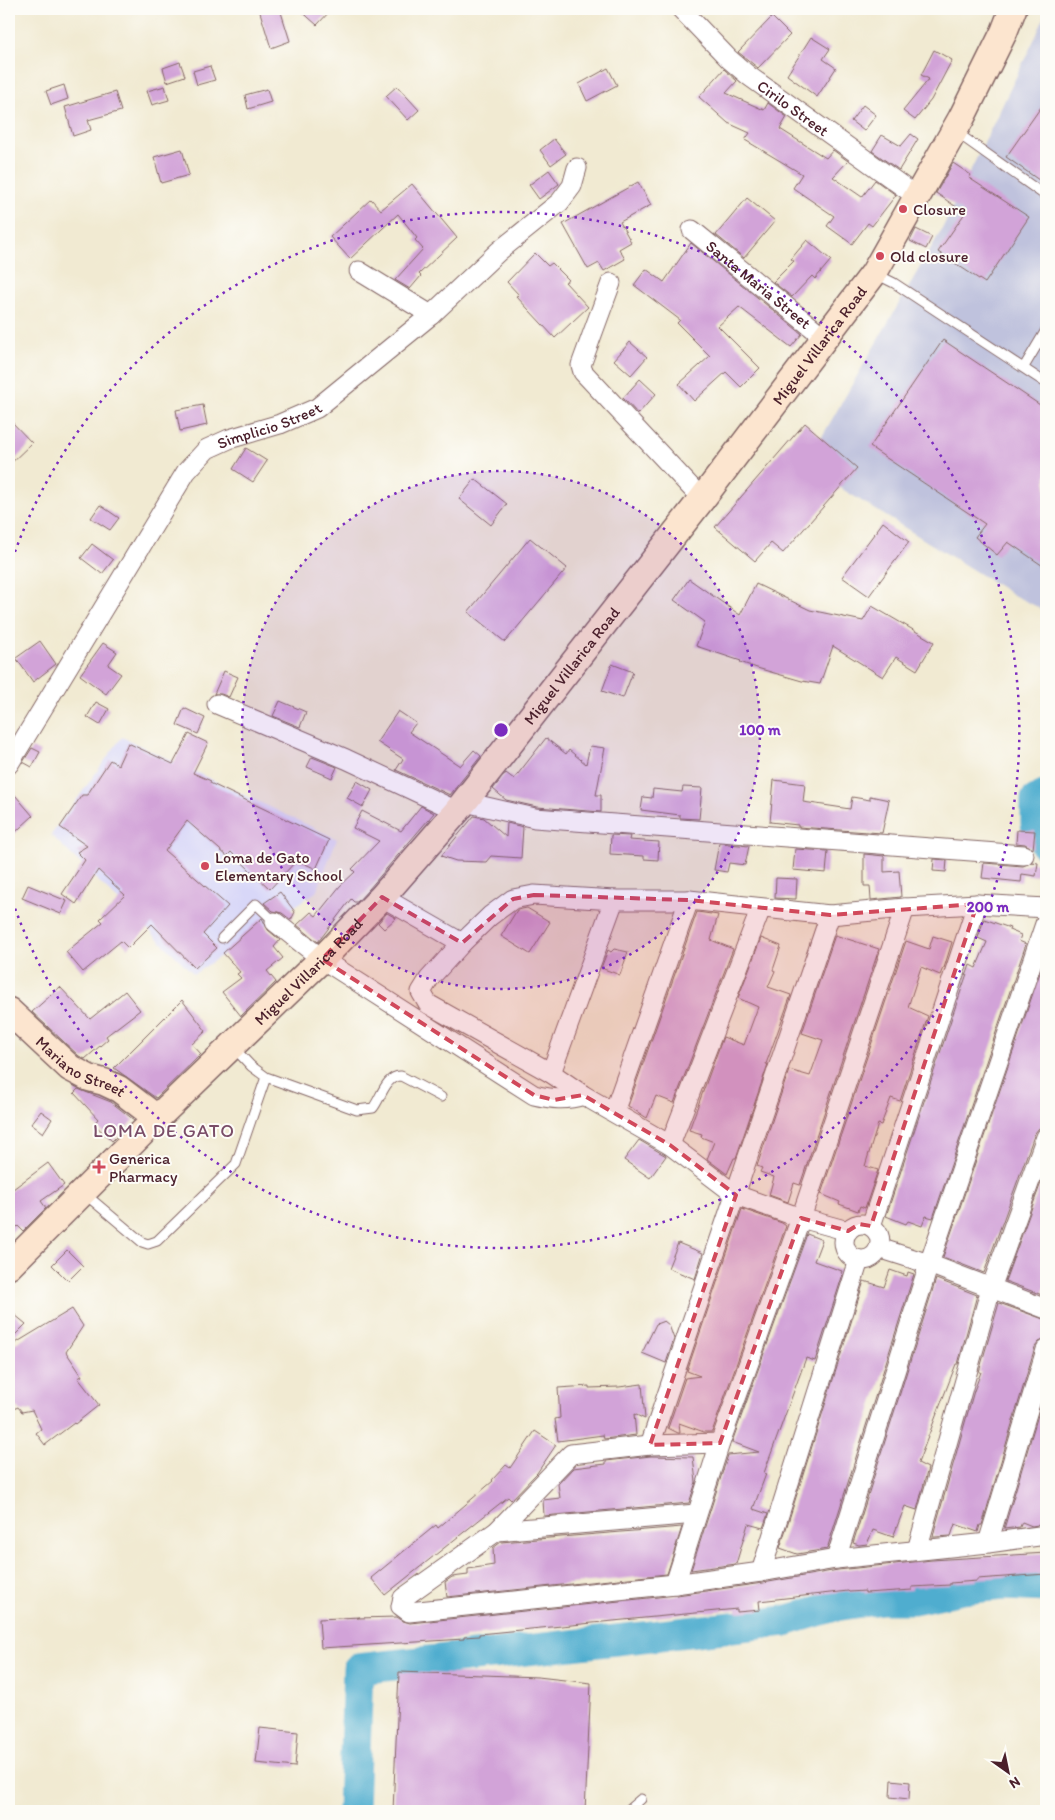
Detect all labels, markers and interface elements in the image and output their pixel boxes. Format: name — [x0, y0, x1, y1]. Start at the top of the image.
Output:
street label: Cirilo Street — [754, 76, 833, 140]
place label: Closure — [913, 200, 966, 219]
marker: Closure — [897, 203, 909, 215]
street label: Santa Maria Street — [703, 236, 815, 332]
place label: Old closure — [890, 247, 969, 266]
marker: Old closure — [874, 250, 886, 262]
street label: Miguel Villarica Road — [768, 282, 871, 408]
street label: Simplicio Street — [214, 399, 326, 453]
street label: Miguel Villarica Road — [519, 603, 624, 728]
centre of rings — [492, 721, 510, 739]
text: 100 m — [739, 721, 781, 739]
place label: Loma de Gato Elementary School — [215, 848, 343, 885]
marker: Loma de Gato Elementary School — [199, 860, 211, 872]
text: 200 m — [967, 898, 1010, 916]
street label: Miguel Villarica Road — [250, 914, 366, 1029]
street label: Mariano Street — [32, 1032, 130, 1100]
district label: LOMA DE GATO — [93, 1119, 235, 1142]
place label: Generica Pharmacy — [109, 1149, 178, 1186]
marker: Generica Pharmacy — [93, 1161, 105, 1173]
north arrow — [982, 1748, 1032, 1798]
text: N — [1006, 1773, 1023, 1792]

